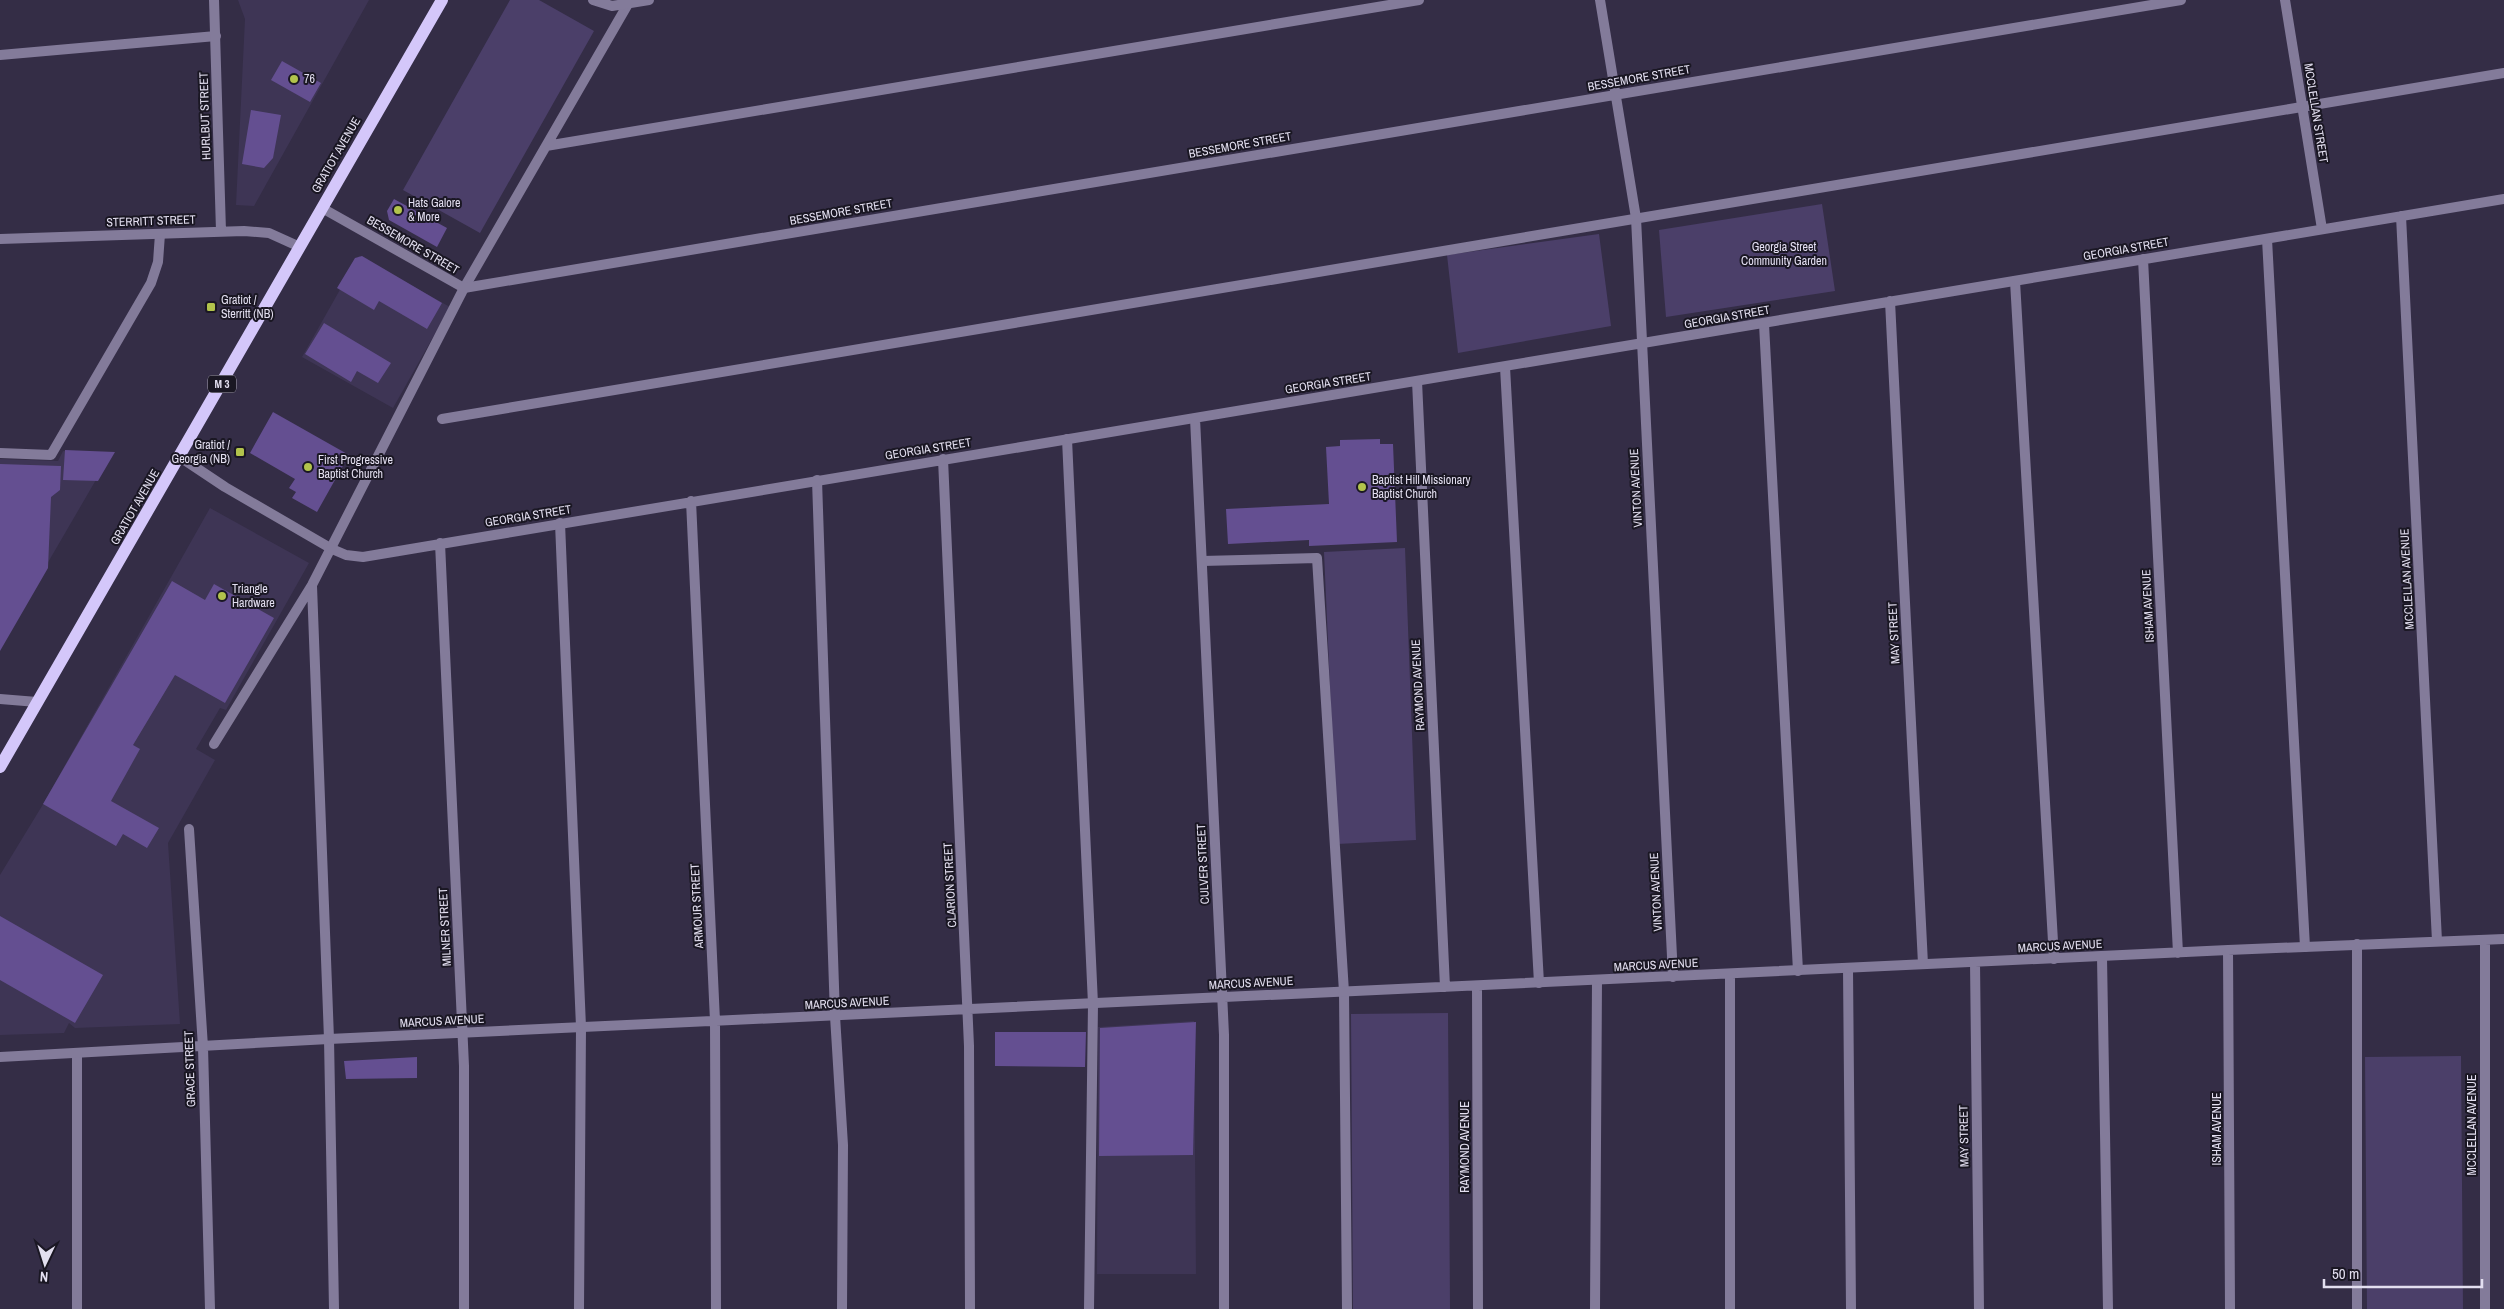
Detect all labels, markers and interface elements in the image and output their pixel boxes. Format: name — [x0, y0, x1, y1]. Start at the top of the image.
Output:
street label: BESSEMORE STREET — [1586, 61, 1692, 95]
street label: MCCLELLAN STREET — [2300, 62, 2332, 164]
place label: 76 — [304, 71, 315, 87]
street label: HURLBUT STREET — [195, 72, 215, 160]
marker: 76 — [288, 73, 300, 85]
street label: GRATIOT AVENUE — [308, 114, 364, 196]
street label: BESSEMORE STREET — [1187, 128, 1293, 162]
place label: Hats Galore & More — [408, 195, 461, 225]
street label: BESSEMORE STREET — [788, 195, 894, 229]
marker: Hats Galore & More — [392, 204, 404, 216]
street label: STERRITT STREET — [106, 211, 196, 231]
street label: BESSEMORE STREET — [364, 212, 462, 278]
street label: GEORGIA STREET — [2082, 234, 2170, 264]
park label: Georgia Street Community Garden — [1741, 239, 1827, 269]
place label: Gratiot / Sterritt (NB) — [221, 292, 274, 322]
marker: Gratiot / Sterritt (NB) — [205, 301, 217, 313]
street label: GEORGIA STREET — [1683, 302, 1771, 332]
street label: GEORGIA STREET — [1284, 368, 1372, 398]
road number: M 3 — [208, 376, 236, 392]
street label: GEORGIA STREET — [884, 434, 972, 464]
place label: Gratiot / Georgia (NB) — [171, 437, 230, 467]
marker: Gratiot / Georgia (NB) — [234, 446, 246, 458]
street label: VINTON AVENUE — [1626, 448, 1646, 528]
place label: First Progressive Baptist Church — [318, 452, 393, 482]
marker: First Progressive Baptist Church — [302, 461, 314, 473]
street label: GRATIOT AVENUE — [107, 466, 163, 548]
place label: Baptist Hill Missionary Baptist Church — [1372, 472, 1471, 502]
marker: Baptist Hill Missionary Baptist Church — [1356, 481, 1368, 493]
street label: GEORGIA STREET — [484, 501, 572, 531]
street label: MCCLELLAN AVENUE — [2396, 528, 2418, 630]
street label: ISHAM AVENUE — [2138, 569, 2158, 643]
place label: Triangle Hardware — [232, 581, 275, 611]
marker: Triangle Hardware — [216, 590, 228, 602]
street label: MAY STREET — [1884, 602, 1904, 664]
street label: RAYMOND AVENUE — [1408, 639, 1428, 731]
street label: CULVER STREET — [1193, 823, 1213, 905]
street label: CLARION STREET — [940, 842, 960, 928]
street label: VINTON AVENUE — [1646, 852, 1666, 932]
street label: ARMOUR STREET — [687, 863, 707, 950]
street label: MILNER STREET — [435, 887, 455, 967]
street label: MARCUS AVENUE — [2017, 936, 2103, 956]
street label: MARCUS AVENUE — [1613, 955, 1699, 975]
street label: MARCUS AVENUE — [1208, 973, 1294, 993]
street label: MARCUS AVENUE — [804, 993, 890, 1013]
street label: MARCUS AVENUE — [399, 1011, 485, 1031]
street label: GRACE STREET — [181, 1030, 199, 1108]
street label: MCCLELLAN AVENUE — [2464, 1075, 2480, 1176]
street label: ISHAM AVENUE — [2209, 1092, 2225, 1166]
street label: RAYMOND AVENUE — [1457, 1101, 1473, 1193]
street label: MAY STREET — [1955, 1105, 1973, 1167]
north arrow — [20, 1239, 70, 1289]
scale bar — [2324, 1256, 2482, 1288]
text: 50 m — [2332, 1263, 2359, 1284]
text: N — [39, 1268, 49, 1286]

